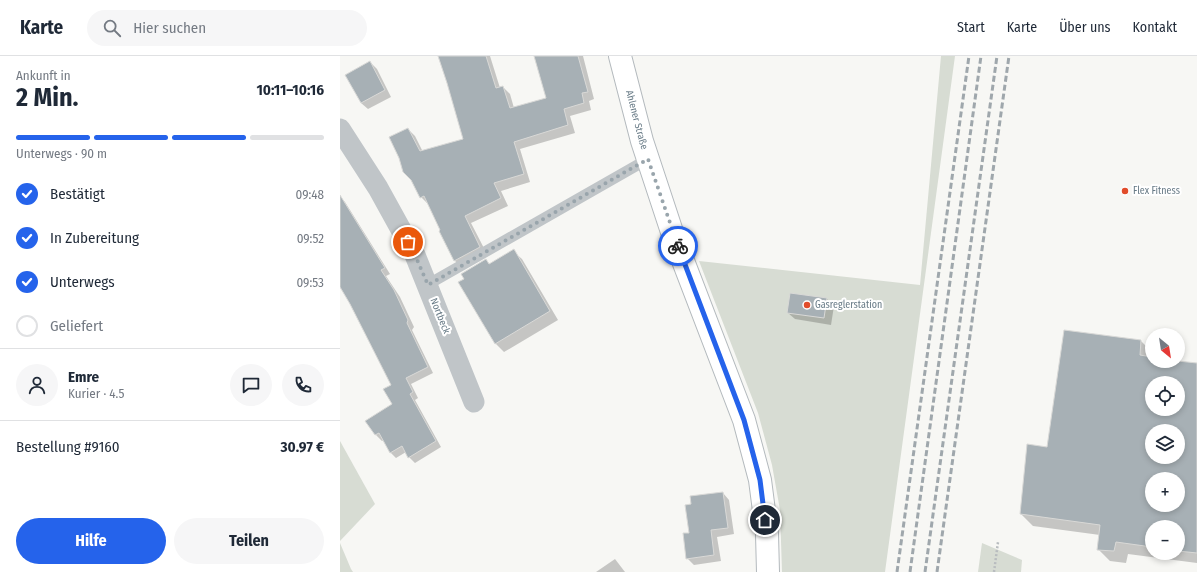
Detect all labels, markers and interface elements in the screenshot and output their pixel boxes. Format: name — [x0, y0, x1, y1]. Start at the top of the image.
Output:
search box — [87, 10, 367, 46]
text: Karte — [20, 16, 63, 39]
icon: search — [101, 17, 123, 39]
text: Hier suchen — [133, 19, 206, 37]
text: Start — [957, 19, 985, 36]
text: Karte — [1007, 19, 1037, 36]
text: Über uns — [1059, 19, 1111, 36]
text: Kontakt — [1133, 19, 1177, 36]
text: Ankunft in — [16, 68, 71, 83]
text: 10:11–10:16 — [256, 81, 324, 99]
text: 2 Min. — [16, 82, 78, 113]
street label: Ahlener Straße — [623, 89, 650, 151]
text: Unterwegs · 90 m — [16, 146, 107, 161]
icon: check — [16, 183, 38, 205]
text: Bestätigt — [50, 185, 105, 203]
place label: Flex Fitness — [1133, 185, 1180, 197]
marker: Flex Fitness — [1120, 186, 1130, 196]
text: 09:48 — [296, 187, 324, 202]
pin — [391, 225, 425, 259]
courier — [658, 226, 698, 266]
icon: check — [16, 227, 38, 249]
text: In Zubereitung — [50, 229, 139, 247]
text: 09:52 — [297, 231, 324, 246]
icon: bag — [397, 231, 419, 253]
icon: bike — [667, 235, 689, 257]
icon: check — [16, 271, 38, 293]
text: Unterwegs — [50, 273, 115, 291]
text: 09:53 — [296, 275, 324, 290]
street label: Nortbeck — [427, 296, 453, 336]
place label: Gasreglerstation — [815, 299, 882, 311]
marker: Gasreglerstation — [802, 300, 812, 310]
text: Geliefert — [50, 317, 103, 335]
north arrow — [1145, 328, 1185, 368]
map controls — [1145, 328, 1185, 560]
button: person — [16, 364, 58, 406]
button: chat — [230, 364, 272, 406]
button: phone — [282, 364, 324, 406]
text: Emre — [68, 368, 99, 386]
button: locate — [1145, 376, 1185, 416]
text: Kurier · 4.5 — [68, 386, 124, 401]
button: layers — [1145, 424, 1185, 464]
text: Bestellung #9160 — [16, 438, 120, 456]
text: 30.97 € — [280, 438, 324, 456]
button: + — [1145, 472, 1185, 512]
pin — [748, 503, 782, 537]
icon: home — [754, 509, 776, 531]
button: Hilfe — [16, 518, 166, 564]
button: Teilen — [174, 518, 324, 564]
button: − — [1145, 520, 1185, 560]

